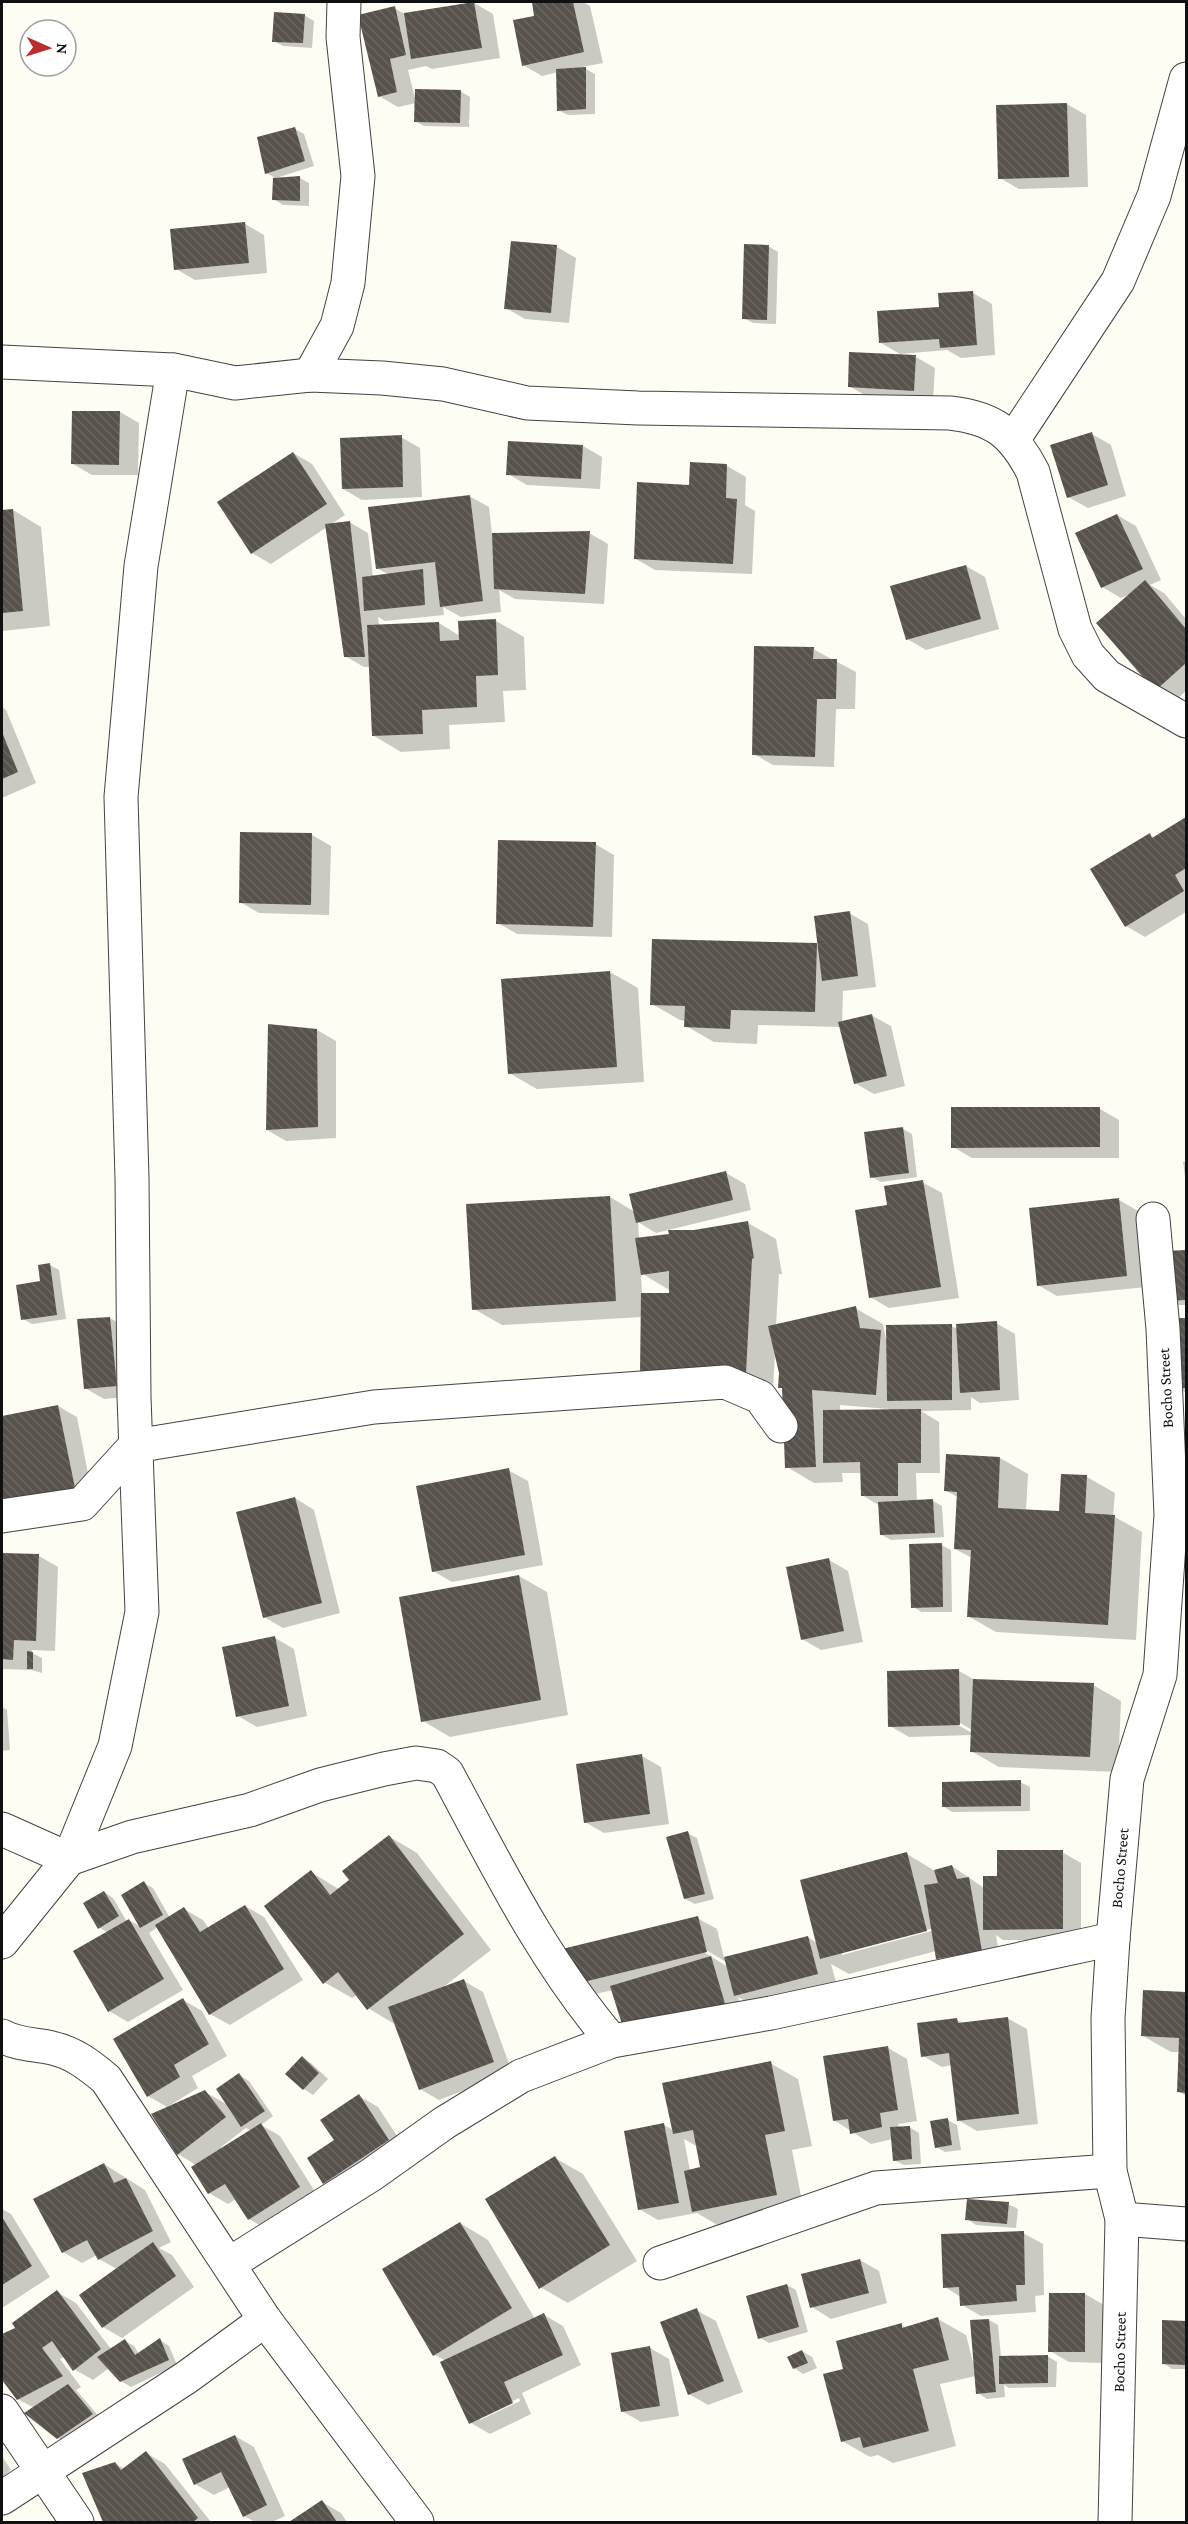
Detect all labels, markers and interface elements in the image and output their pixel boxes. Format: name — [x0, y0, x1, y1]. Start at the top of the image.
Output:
north arrow — [18, 18, 78, 78]
text: N — [54, 43, 71, 55]
street label: Bocho Street — [1155, 1347, 1176, 1428]
street label: Bocho Street — [1108, 1827, 1132, 1909]
street label: Bocho Street — [1110, 2311, 1129, 2392]

